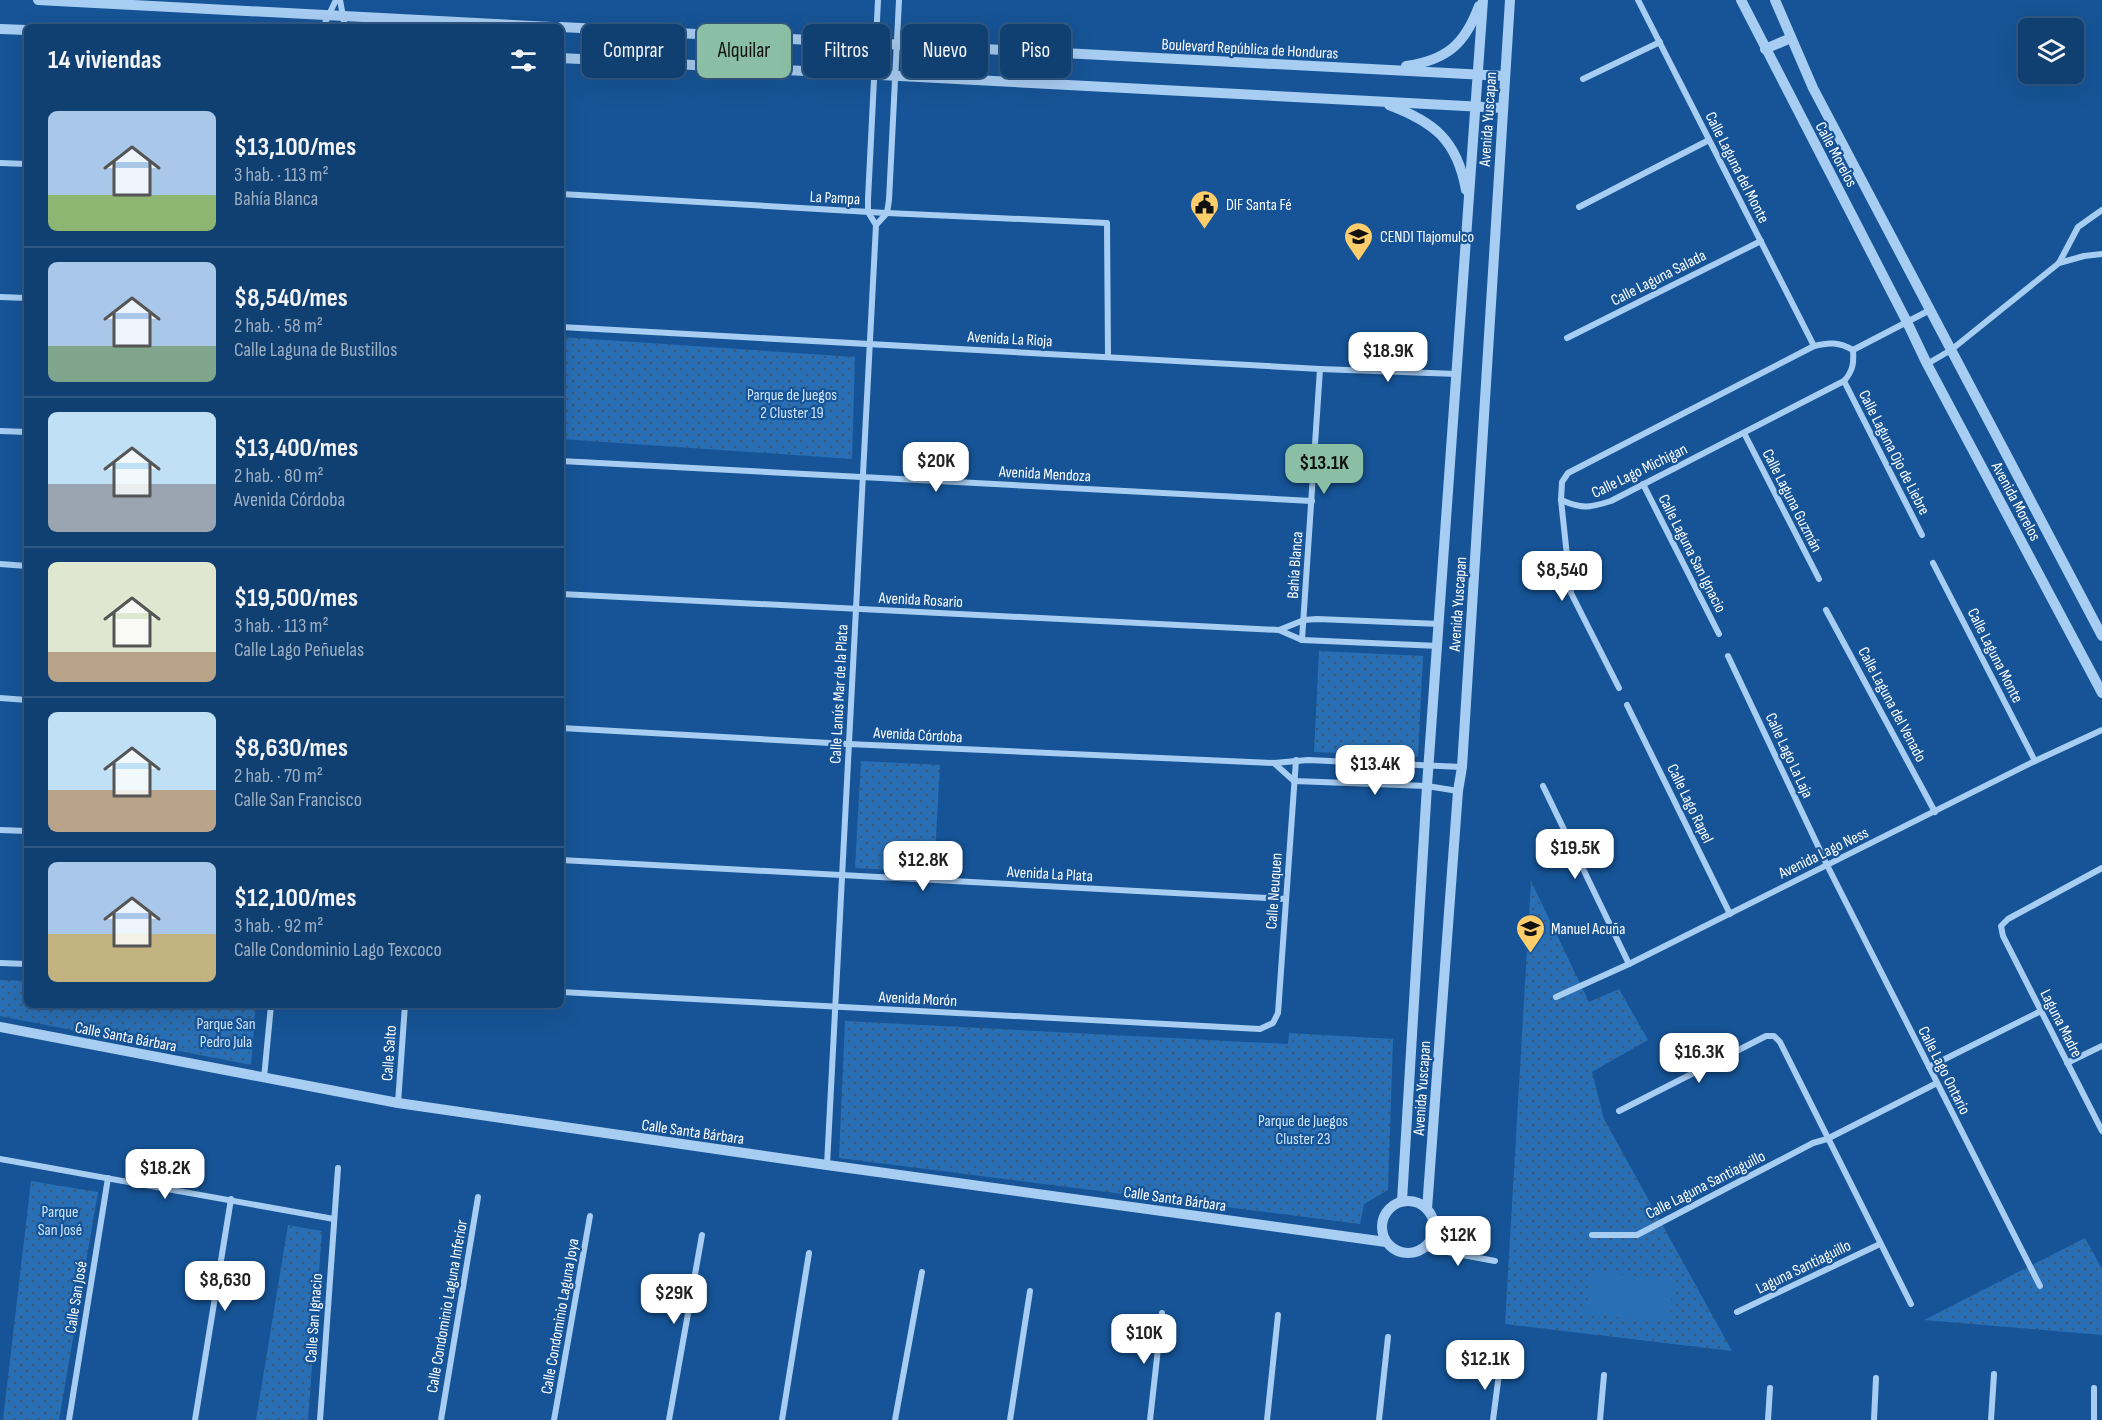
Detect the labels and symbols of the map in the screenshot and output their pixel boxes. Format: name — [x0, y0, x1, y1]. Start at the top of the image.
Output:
street label: Boulevard República de Honduras — [1161, 35, 1339, 64]
street label: Avenida Yuscapan — [1476, 71, 1501, 168]
street label: Calle Laguna del Monte — [1700, 109, 1773, 226]
street label: Calle Morelos — [1811, 119, 1861, 191]
street label: La Pampa — [809, 188, 861, 209]
public building icon: DIF Santa Fé — [1189, 188, 1221, 230]
place label: DIF Santa Fé — [1226, 196, 1292, 215]
school or university icon: CENDI Tlajomulco — [1343, 220, 1375, 262]
place label: CENDI Tlajomulco — [1380, 228, 1474, 247]
street label: Calle Laguna Salada — [1608, 246, 1709, 310]
street label: Avenida La Rioja — [966, 328, 1053, 351]
pin: $18.9K — [1339, 332, 1437, 383]
park label: Parque de Juegos 2 Cluster 19 — [747, 386, 837, 423]
street label: Calle Laguna Ojo de Liebre — [1854, 387, 1933, 518]
street label: Calle Lago Michigan — [1589, 440, 1691, 503]
pin: $20K — [900, 442, 972, 493]
pin: $13.1K — [1275, 444, 1373, 495]
street label: Calle Laguna Guzmán — [1758, 446, 1826, 555]
street label: Avenida Morelos — [1986, 458, 2045, 545]
street label: Avenida Mendoza — [997, 463, 1091, 486]
street label: Calle Laguna San Ignacio — [1654, 491, 1730, 616]
street label: Bahía Blanca — [1284, 531, 1307, 599]
pin: $8,540 — [1513, 551, 1611, 602]
street label: Avenida Yuscapan — [1446, 556, 1471, 653]
street label: Avenida Rosario — [877, 589, 963, 612]
street label: Calle Laguna Monte — [1963, 605, 2027, 706]
street label: Calle Lanús Mar de la Plata — [826, 624, 853, 764]
street label: Calle Laguna del Venado — [1853, 644, 1930, 765]
street label: Calle Lago La Laja — [1761, 710, 1817, 801]
street label: Avenida Córdoba — [872, 724, 963, 747]
pin: $13.4K — [1326, 745, 1424, 796]
street label: Calle Lago Rapel — [1662, 761, 1717, 846]
street label: Avenida Lago Ness — [1775, 823, 1872, 884]
pin: $19.5K — [1526, 829, 1624, 880]
pin: $12.8K — [874, 841, 972, 892]
street label: Calle Neuquen — [1262, 852, 1287, 930]
street label: Avenida La Plata — [1006, 863, 1093, 886]
school or university icon: Manuel Acuña — [1514, 912, 1546, 954]
place label: Manuel Acuña — [1551, 920, 1625, 939]
street label: Laguna Madre — [2035, 986, 2086, 1061]
street label: Avenida Morón — [877, 988, 958, 1011]
park label: Parque San Pedro Jula — [196, 1015, 256, 1052]
street label: Calle Santa Bárbara — [73, 1018, 178, 1057]
street label: Calle Lago Ontario — [1913, 1024, 1974, 1118]
street label: Calle Salto — [378, 1025, 401, 1082]
pin: $16.3K — [1650, 1033, 1748, 1084]
street label: Avenida Yuscapan — [1410, 1040, 1435, 1137]
park label: Parque de Juegos Cluster 23 — [1258, 1112, 1348, 1149]
street label: Calle Santa Bárbara — [640, 1116, 745, 1149]
street label: Calle Laguna Santiaguillo — [1643, 1147, 1769, 1224]
pin: $18.2K — [116, 1149, 214, 1200]
street label: Calle Santa Bárbara — [1122, 1183, 1227, 1216]
park label: Parque San José — [38, 1203, 82, 1240]
pin: $12K — [1422, 1216, 1494, 1267]
street label: Calle Condominio Laguna Inferior — [423, 1218, 472, 1394]
street label: Laguna Santiaguillo — [1753, 1236, 1854, 1299]
street label: Calle Condominio Laguna Joya — [537, 1237, 584, 1396]
street label: Calle San José — [61, 1260, 92, 1335]
pin: $8,630 — [176, 1261, 274, 1312]
street label: Calle San Ignacio — [302, 1273, 327, 1363]
pin: $29K — [638, 1274, 710, 1325]
pin: $10K — [1108, 1314, 1180, 1365]
pin: $12.1K — [1436, 1340, 1534, 1391]

